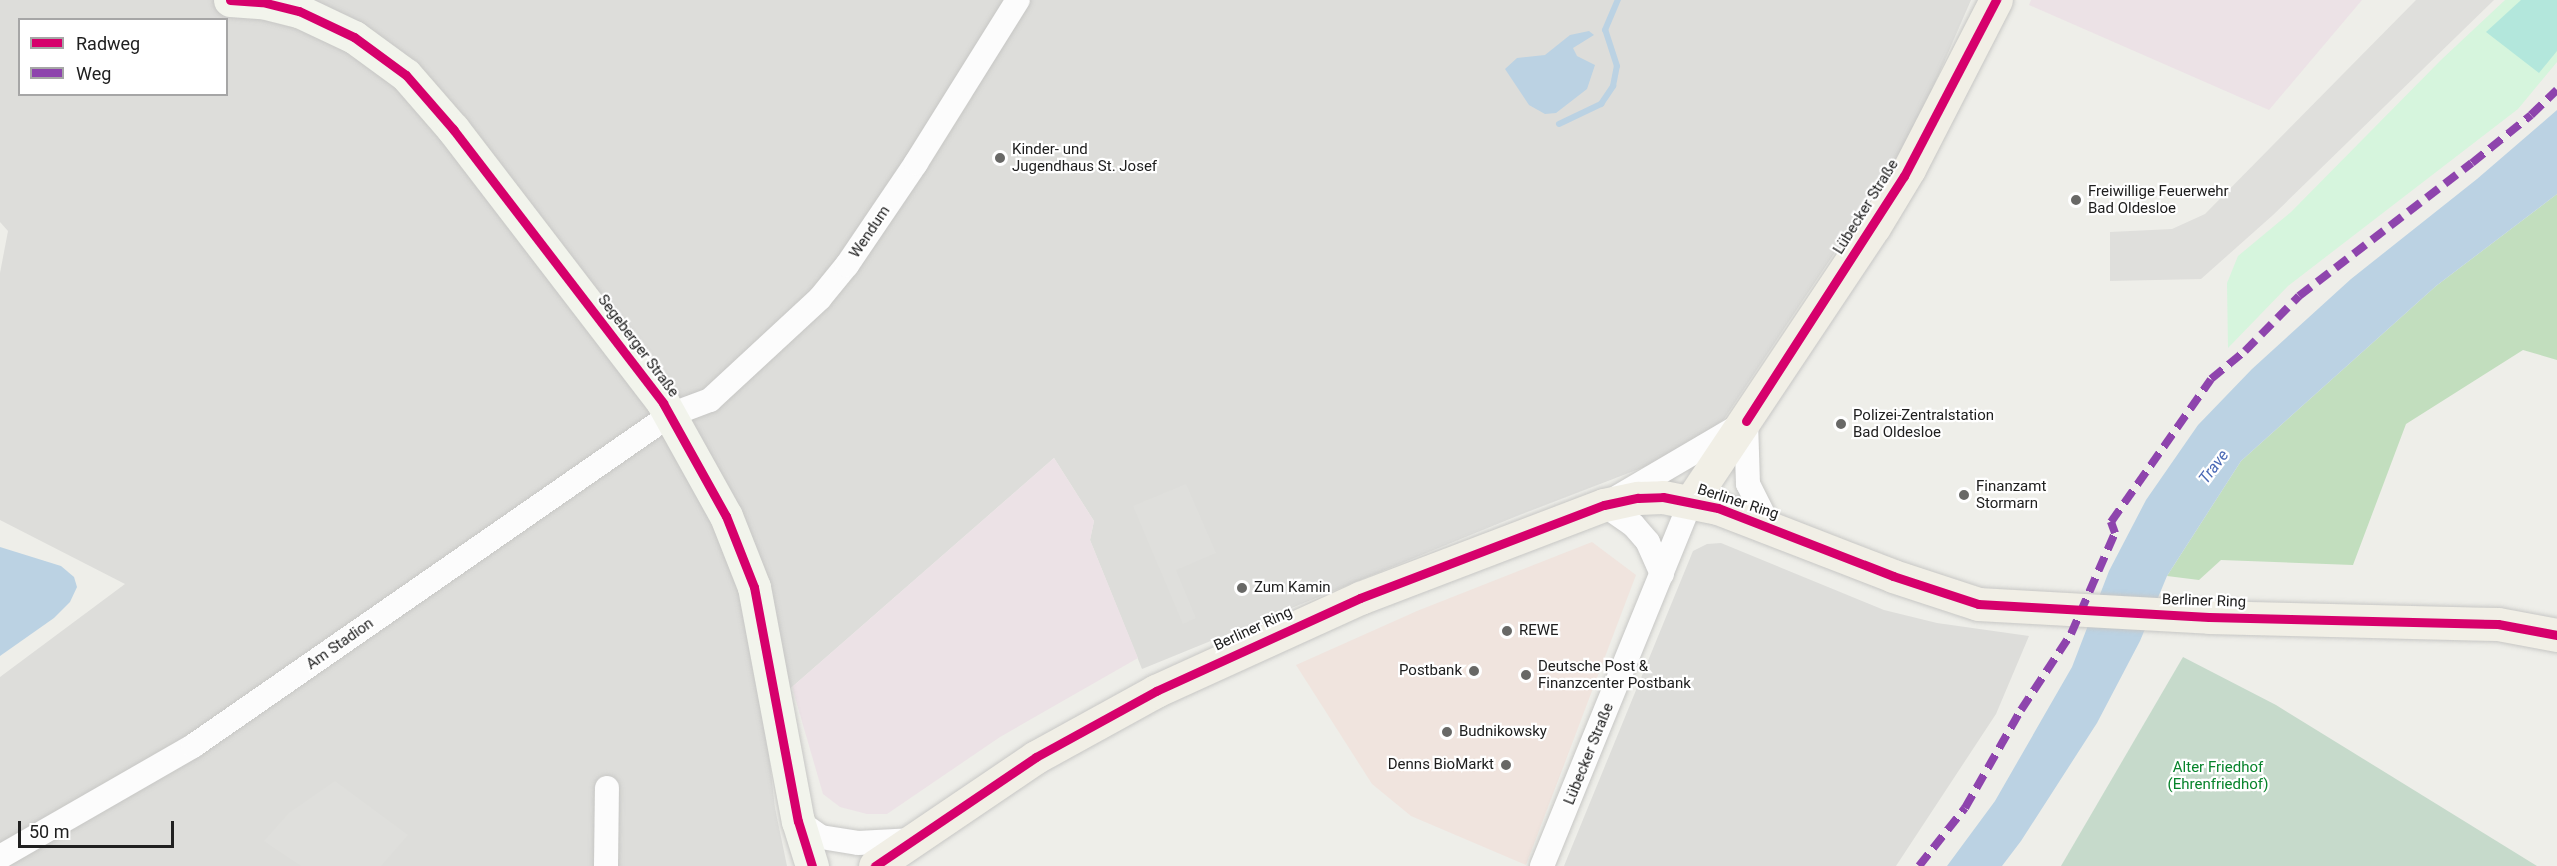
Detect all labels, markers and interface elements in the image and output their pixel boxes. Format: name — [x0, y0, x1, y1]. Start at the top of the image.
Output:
legend — [18, 18, 228, 96]
text: Radweg — [76, 33, 140, 54]
text: Weg — [76, 63, 111, 84]
place label: Kinder- und Jugendhaus St. Josef — [1012, 140, 1157, 175]
marker: Kinder- und Jugendhaus St. Josef — [993, 151, 1007, 165]
street label: Lübecker Straße — [1830, 156, 1902, 258]
place label: Freiwillige Feuerwehr Bad Oldesloe — [2088, 182, 2229, 217]
marker: Freiwillige Feuerwehr Bad Oldesloe — [2069, 193, 2083, 207]
street label: Wendum — [846, 202, 894, 262]
street label: Segeberger Straße — [594, 291, 682, 401]
place label: Polizei-Zentralstation Bad Oldesloe — [1853, 406, 1994, 441]
marker: Polizei-Zentralstation Bad Oldesloe — [1834, 417, 1848, 431]
water label: Trave — [2195, 446, 2233, 488]
place label: Finanzamt Stormarn — [1976, 477, 2046, 512]
street label: Berliner Ring — [1695, 480, 1781, 524]
marker: Finanzamt Stormarn — [1957, 488, 1971, 502]
place label: Zum Kamin — [1254, 579, 1331, 597]
marker: Zum Kamin — [1235, 581, 1249, 595]
street label: Berliner Ring — [2162, 591, 2246, 611]
street label: Berliner Ring — [1211, 603, 1295, 655]
street label: Am Stadion — [303, 614, 377, 674]
place label: REWE — [1519, 622, 1559, 640]
marker: REWE — [1500, 624, 1514, 638]
place label: Deutsche Post & Finanzcenter Postbank — [1538, 657, 1691, 692]
place label: Postbank — [1399, 662, 1462, 680]
marker: Postbank — [1467, 664, 1481, 678]
marker: Deutsche Post & Finanzcenter Postbank — [1519, 668, 1533, 682]
street label: Lübecker Straße — [1560, 701, 1618, 807]
place label: Budnikowsky — [1459, 723, 1547, 741]
marker: Budnikowsky — [1440, 725, 1454, 739]
place label: Denns BioMarkt — [1388, 756, 1494, 774]
marker: Denns BioMarkt — [1499, 758, 1513, 772]
park label: Alter Friedhof (Ehrenfriedhof) — [2168, 758, 2268, 793]
scale bar — [21, 809, 177, 847]
text: 50 m — [29, 821, 69, 842]

